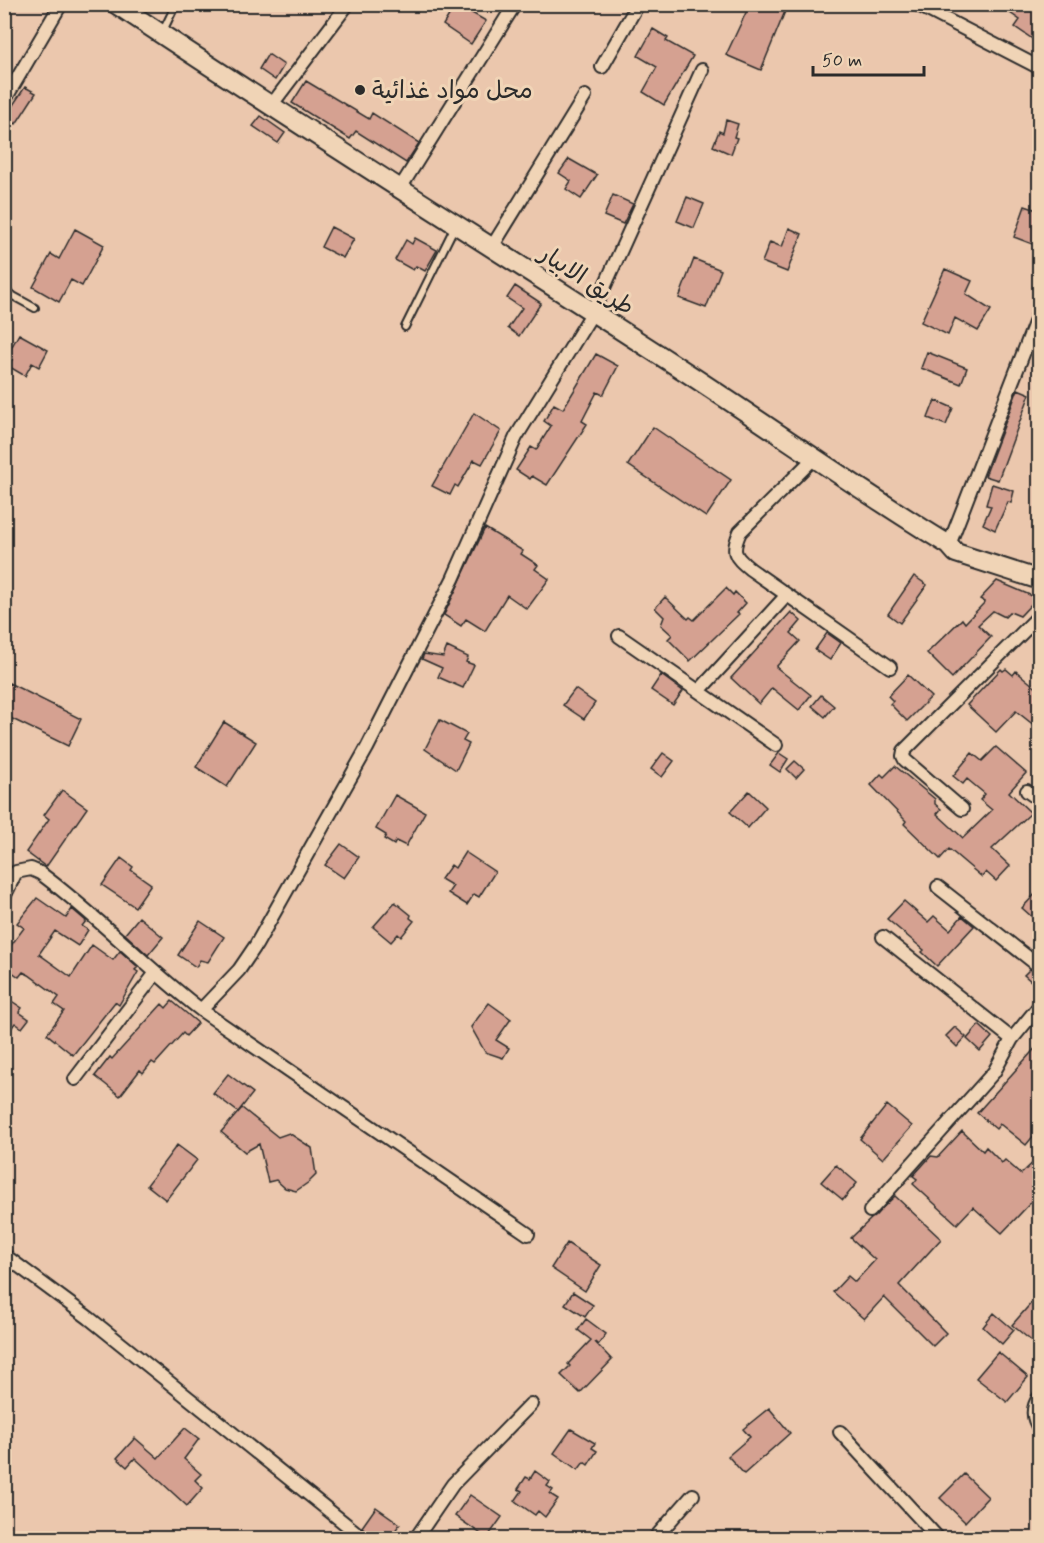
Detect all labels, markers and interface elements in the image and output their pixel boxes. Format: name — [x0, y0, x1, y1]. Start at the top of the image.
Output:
scale bar — [813, 39, 924, 77]
text: 50 m — [822, 49, 862, 73]
place label: محل مواد غذائية — [372, 76, 533, 107]
marker: محل مواد غذائية — [353, 83, 367, 97]
street label: طريق الابيار — [531, 238, 640, 323]

